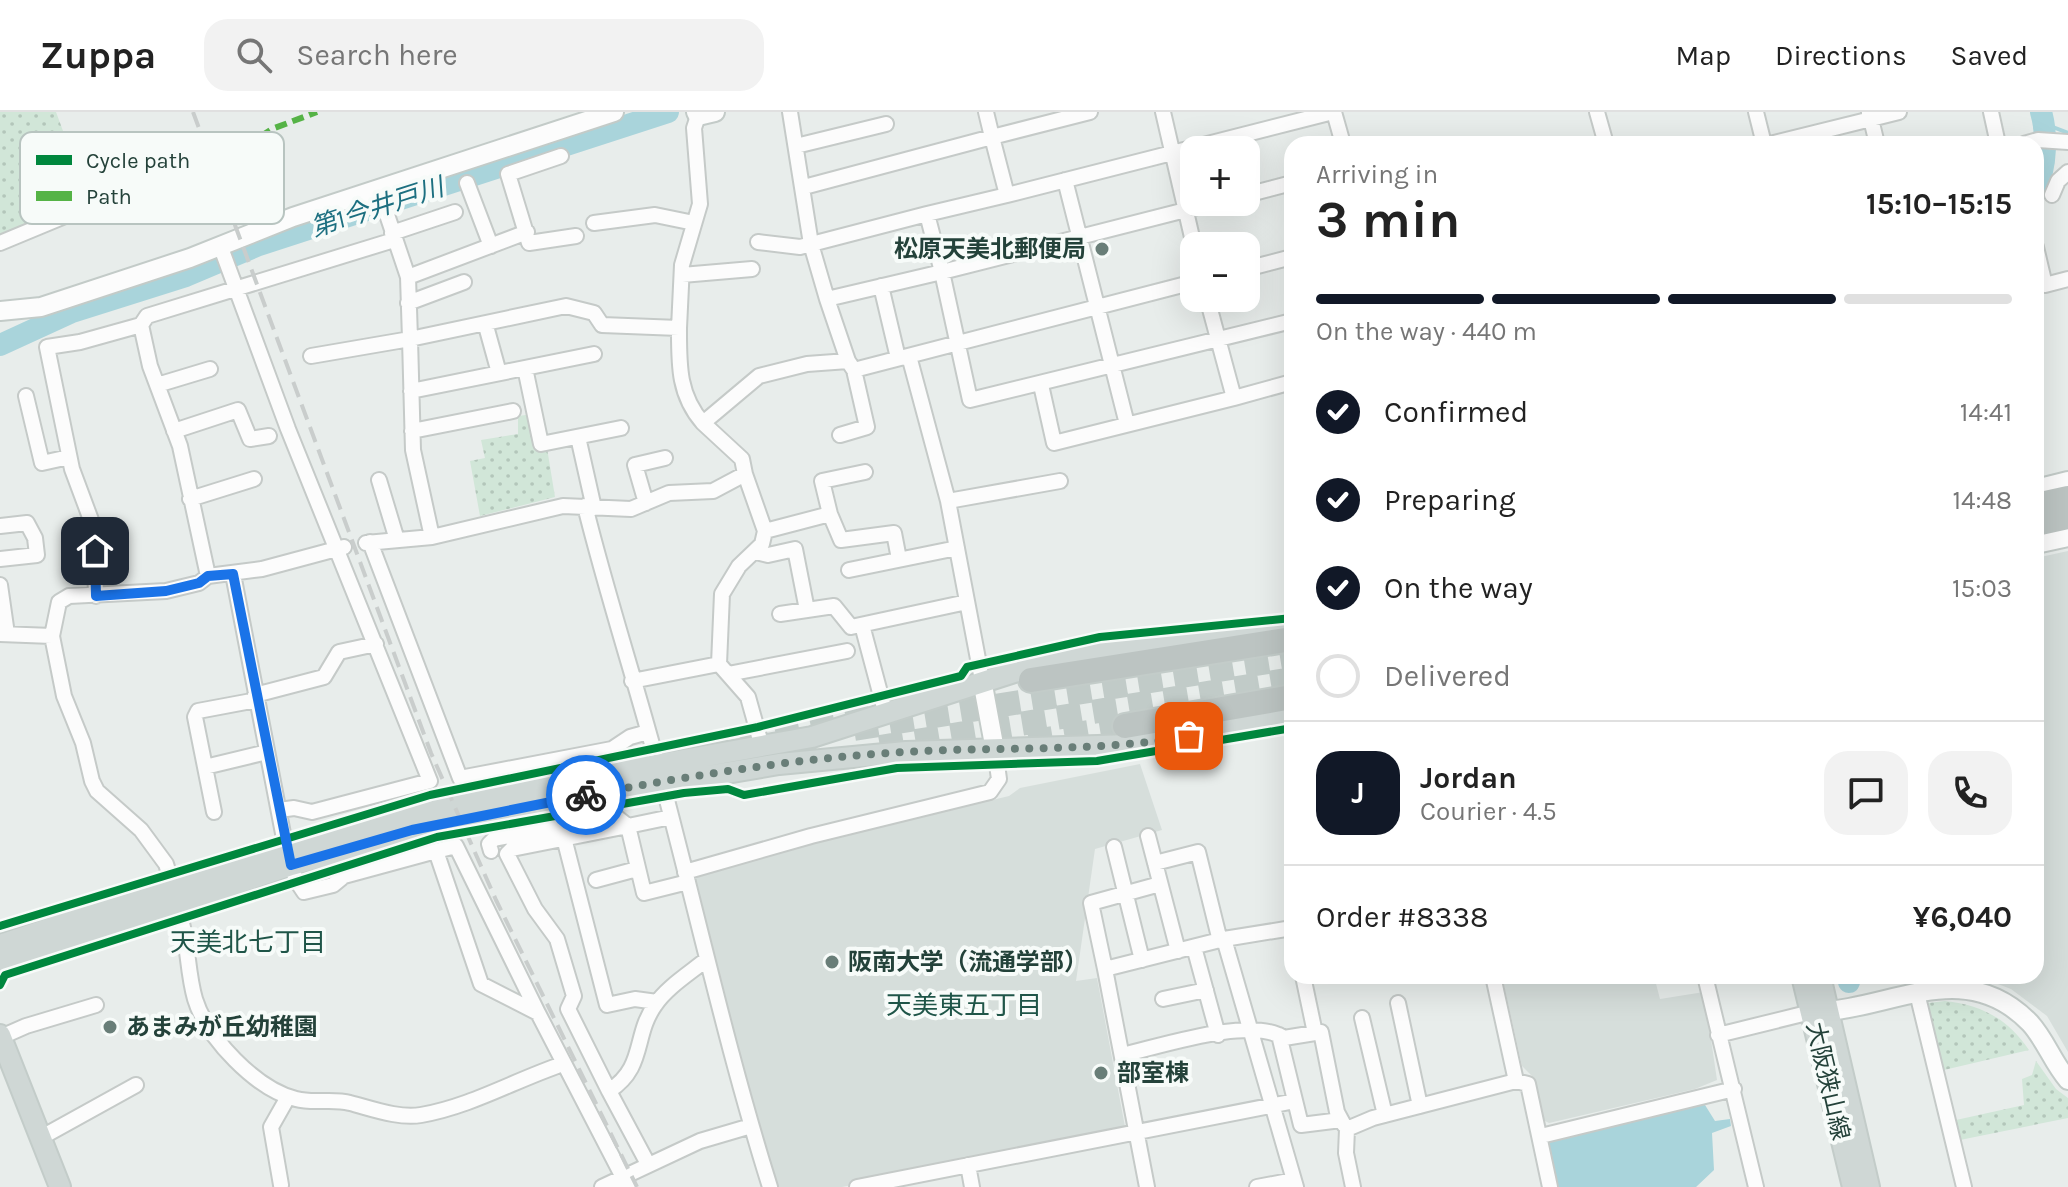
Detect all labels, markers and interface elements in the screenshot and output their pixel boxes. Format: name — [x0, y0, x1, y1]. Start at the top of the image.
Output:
search box — [204, 19, 764, 91]
text: Zuppa — [40, 33, 156, 78]
icon: search — [232, 33, 276, 77]
text: Search here — [296, 37, 458, 73]
text: Map — [1676, 39, 1731, 72]
text: Directions — [1775, 39, 1907, 72]
text: Saved — [1951, 39, 2028, 72]
legend — [20, 132, 284, 224]
map controls — [1180, 136, 1260, 312]
button: + — [1180, 136, 1260, 216]
text: Cycle path — [86, 148, 190, 174]
text: Arriving in — [1316, 159, 1438, 190]
water label: 第1今井戸川 — [307, 171, 450, 244]
text: Path — [86, 184, 132, 210]
text: 15:10–15:15 — [1866, 186, 2012, 222]
text: 3 min — [1316, 189, 1460, 250]
button: − — [1180, 232, 1260, 312]
place label: 松原天美北郵便局 — [894, 235, 1086, 263]
marker: 松原天美北郵便局 — [1093, 240, 1111, 258]
text: On the way · 440 m — [1316, 316, 1537, 347]
icon: check — [1316, 390, 1360, 434]
text: Confirmed — [1384, 394, 1528, 430]
text: 14:41 — [1960, 397, 2012, 428]
icon: check — [1316, 478, 1360, 522]
text: Preparing — [1384, 482, 1516, 518]
text: 14:48 — [1952, 485, 2012, 516]
pin — [61, 517, 129, 585]
icon: home — [73, 529, 117, 573]
icon: check — [1316, 566, 1360, 610]
text: On the way — [1384, 570, 1533, 606]
text: 15:03 — [1952, 573, 2012, 604]
text: Delivered — [1384, 658, 1511, 694]
pin — [1155, 702, 1223, 770]
icon: bag — [1167, 714, 1211, 758]
button: chat — [1824, 751, 1908, 835]
button: phone — [1928, 751, 2012, 835]
courier — [546, 755, 626, 835]
text: Jordan — [1420, 760, 1517, 796]
icon: bike — [564, 773, 608, 817]
text: J — [1351, 775, 1365, 811]
text: Courier · 4.5 — [1420, 796, 1557, 827]
text: Order #8338 — [1316, 899, 1488, 935]
text: ¥6,040 — [1913, 899, 2012, 935]
district label: 天美北七丁目 — [170, 927, 326, 958]
place label: 阪南大学（流通学部） — [848, 948, 1088, 976]
marker: 阪南大学（流通学部） — [823, 953, 841, 971]
district label: 天美東五丁目 — [886, 990, 1042, 1021]
place label: あまみが丘幼稚園 — [126, 1013, 318, 1041]
marker: あまみが丘幼稚園 — [101, 1018, 119, 1036]
street label: 大阪狭山線 — [1801, 1019, 1855, 1143]
place label: 部室棟 — [1117, 1059, 1189, 1087]
marker: 部室棟 — [1092, 1064, 1110, 1082]

